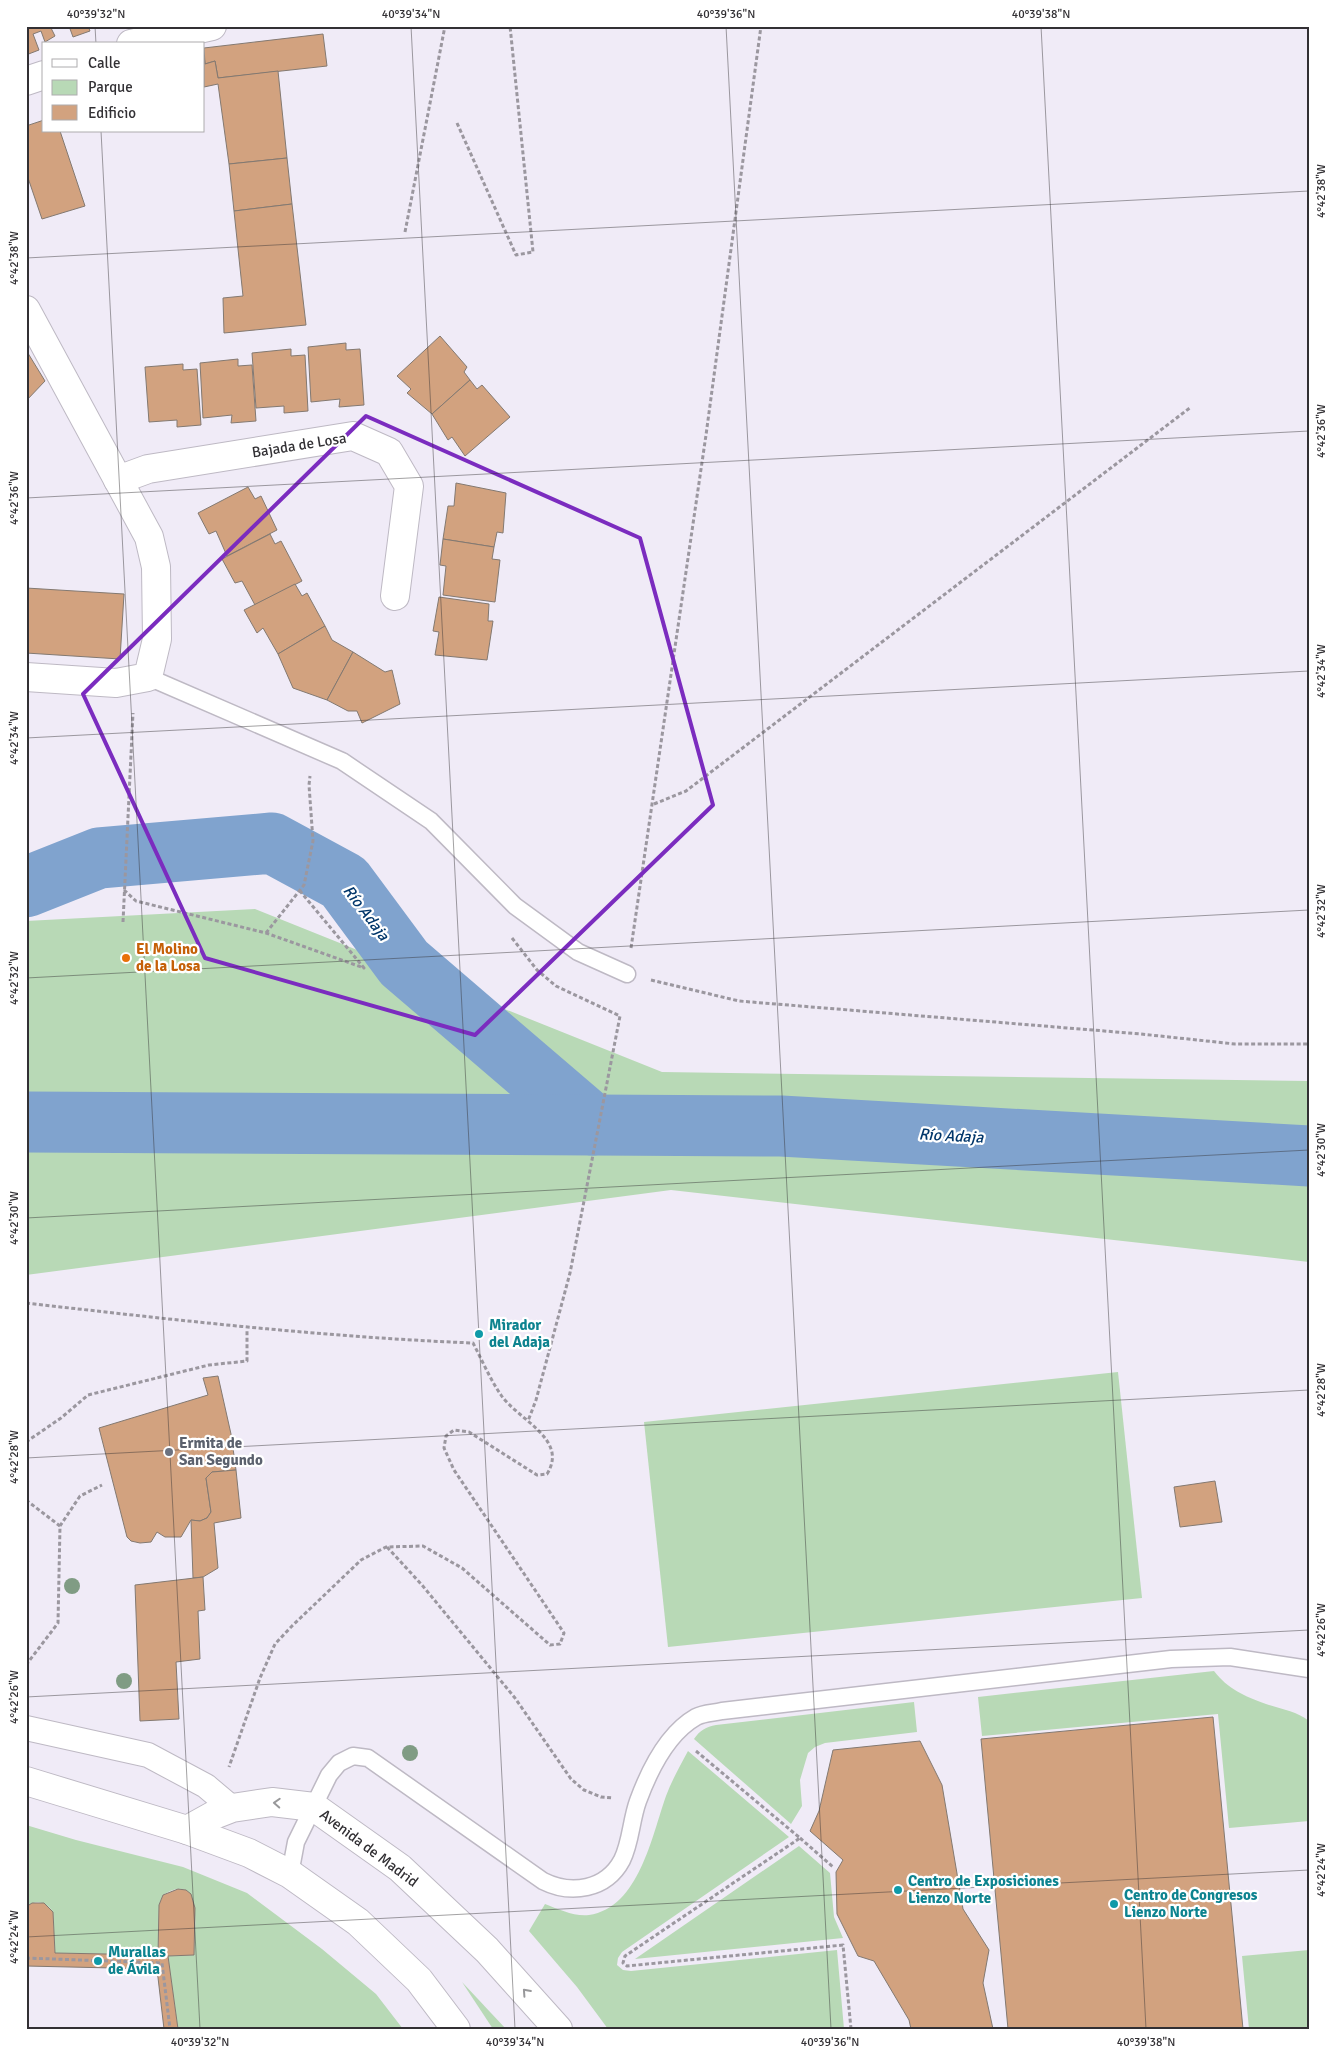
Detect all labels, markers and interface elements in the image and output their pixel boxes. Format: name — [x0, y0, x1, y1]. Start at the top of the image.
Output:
text: 40°39'32"N — [67, 7, 125, 22]
text: 40°39'34"N — [382, 7, 440, 22]
text: 40°39'36"N — [697, 7, 755, 22]
text: 40°39'38"N — [1012, 7, 1070, 22]
legend — [42, 42, 205, 132]
text: Calle — [88, 54, 121, 72]
text: Parque — [88, 78, 133, 96]
text: Edificio — [88, 104, 136, 122]
text: 4°42'38"W — [1314, 164, 1329, 218]
text: 4°42'38"W — [7, 231, 22, 285]
text: 4°42'36"W — [1314, 404, 1329, 458]
street label: Bajada de Losa — [250, 429, 348, 461]
text: 4°42'36"W — [7, 471, 22, 525]
text: 4°42'34"W — [1314, 644, 1329, 698]
text: 4°42'34"W — [7, 711, 22, 765]
water label: Río Adaja — [339, 881, 394, 946]
text: 4°42'32"W — [1314, 884, 1329, 938]
place label: El Molino de la Losa — [136, 940, 201, 975]
text: 4°42'32"W — [7, 951, 22, 1005]
marker: El Molino de la Losa — [120, 952, 132, 964]
text: 4°42'30"W — [1314, 1123, 1329, 1177]
water label: Río Adaja — [918, 1124, 985, 1148]
text: 4°42'30"W — [7, 1191, 22, 1245]
place label: Mirador del Adaja — [489, 1316, 550, 1351]
marker: Mirador del Adaja — [473, 1328, 485, 1340]
text: 4°42'28"W — [1314, 1363, 1329, 1417]
text: 4°42'28"W — [7, 1430, 22, 1484]
place label: Ermita de San Segundo — [179, 1434, 263, 1469]
marker: Ermita de San Segundo — [163, 1446, 175, 1458]
text: 4°42'26"W — [1314, 1603, 1329, 1657]
text: 4°42'26"W — [7, 1670, 22, 1724]
one-way arrow — [272, 1797, 280, 1808]
street label: Avenida de Madrid — [316, 1805, 422, 1891]
text: 4°42'24"W — [1314, 1843, 1329, 1897]
place label: Centro de Exposiciones Lienzo Norte — [908, 1872, 1059, 1907]
marker: Centro de Exposiciones Lienzo Norte — [892, 1884, 904, 1896]
place label: Centro de Congresos Lienzo Norte — [1124, 1886, 1258, 1921]
marker: Centro de Congresos Lienzo Norte — [1108, 1898, 1120, 1910]
text: 4°42'24"W — [7, 1910, 22, 1964]
place label: Murallas de Ávila — [108, 1943, 166, 1978]
marker: Murallas de Ávila — [92, 1955, 104, 1967]
one-way arrow — [522, 1989, 531, 1998]
text: 40°39'32"N — [171, 2035, 229, 2050]
text: 40°39'34"N — [486, 2035, 544, 2050]
text: 40°39'36"N — [801, 2035, 859, 2050]
text: 40°39'38"N — [1117, 2035, 1175, 2050]

